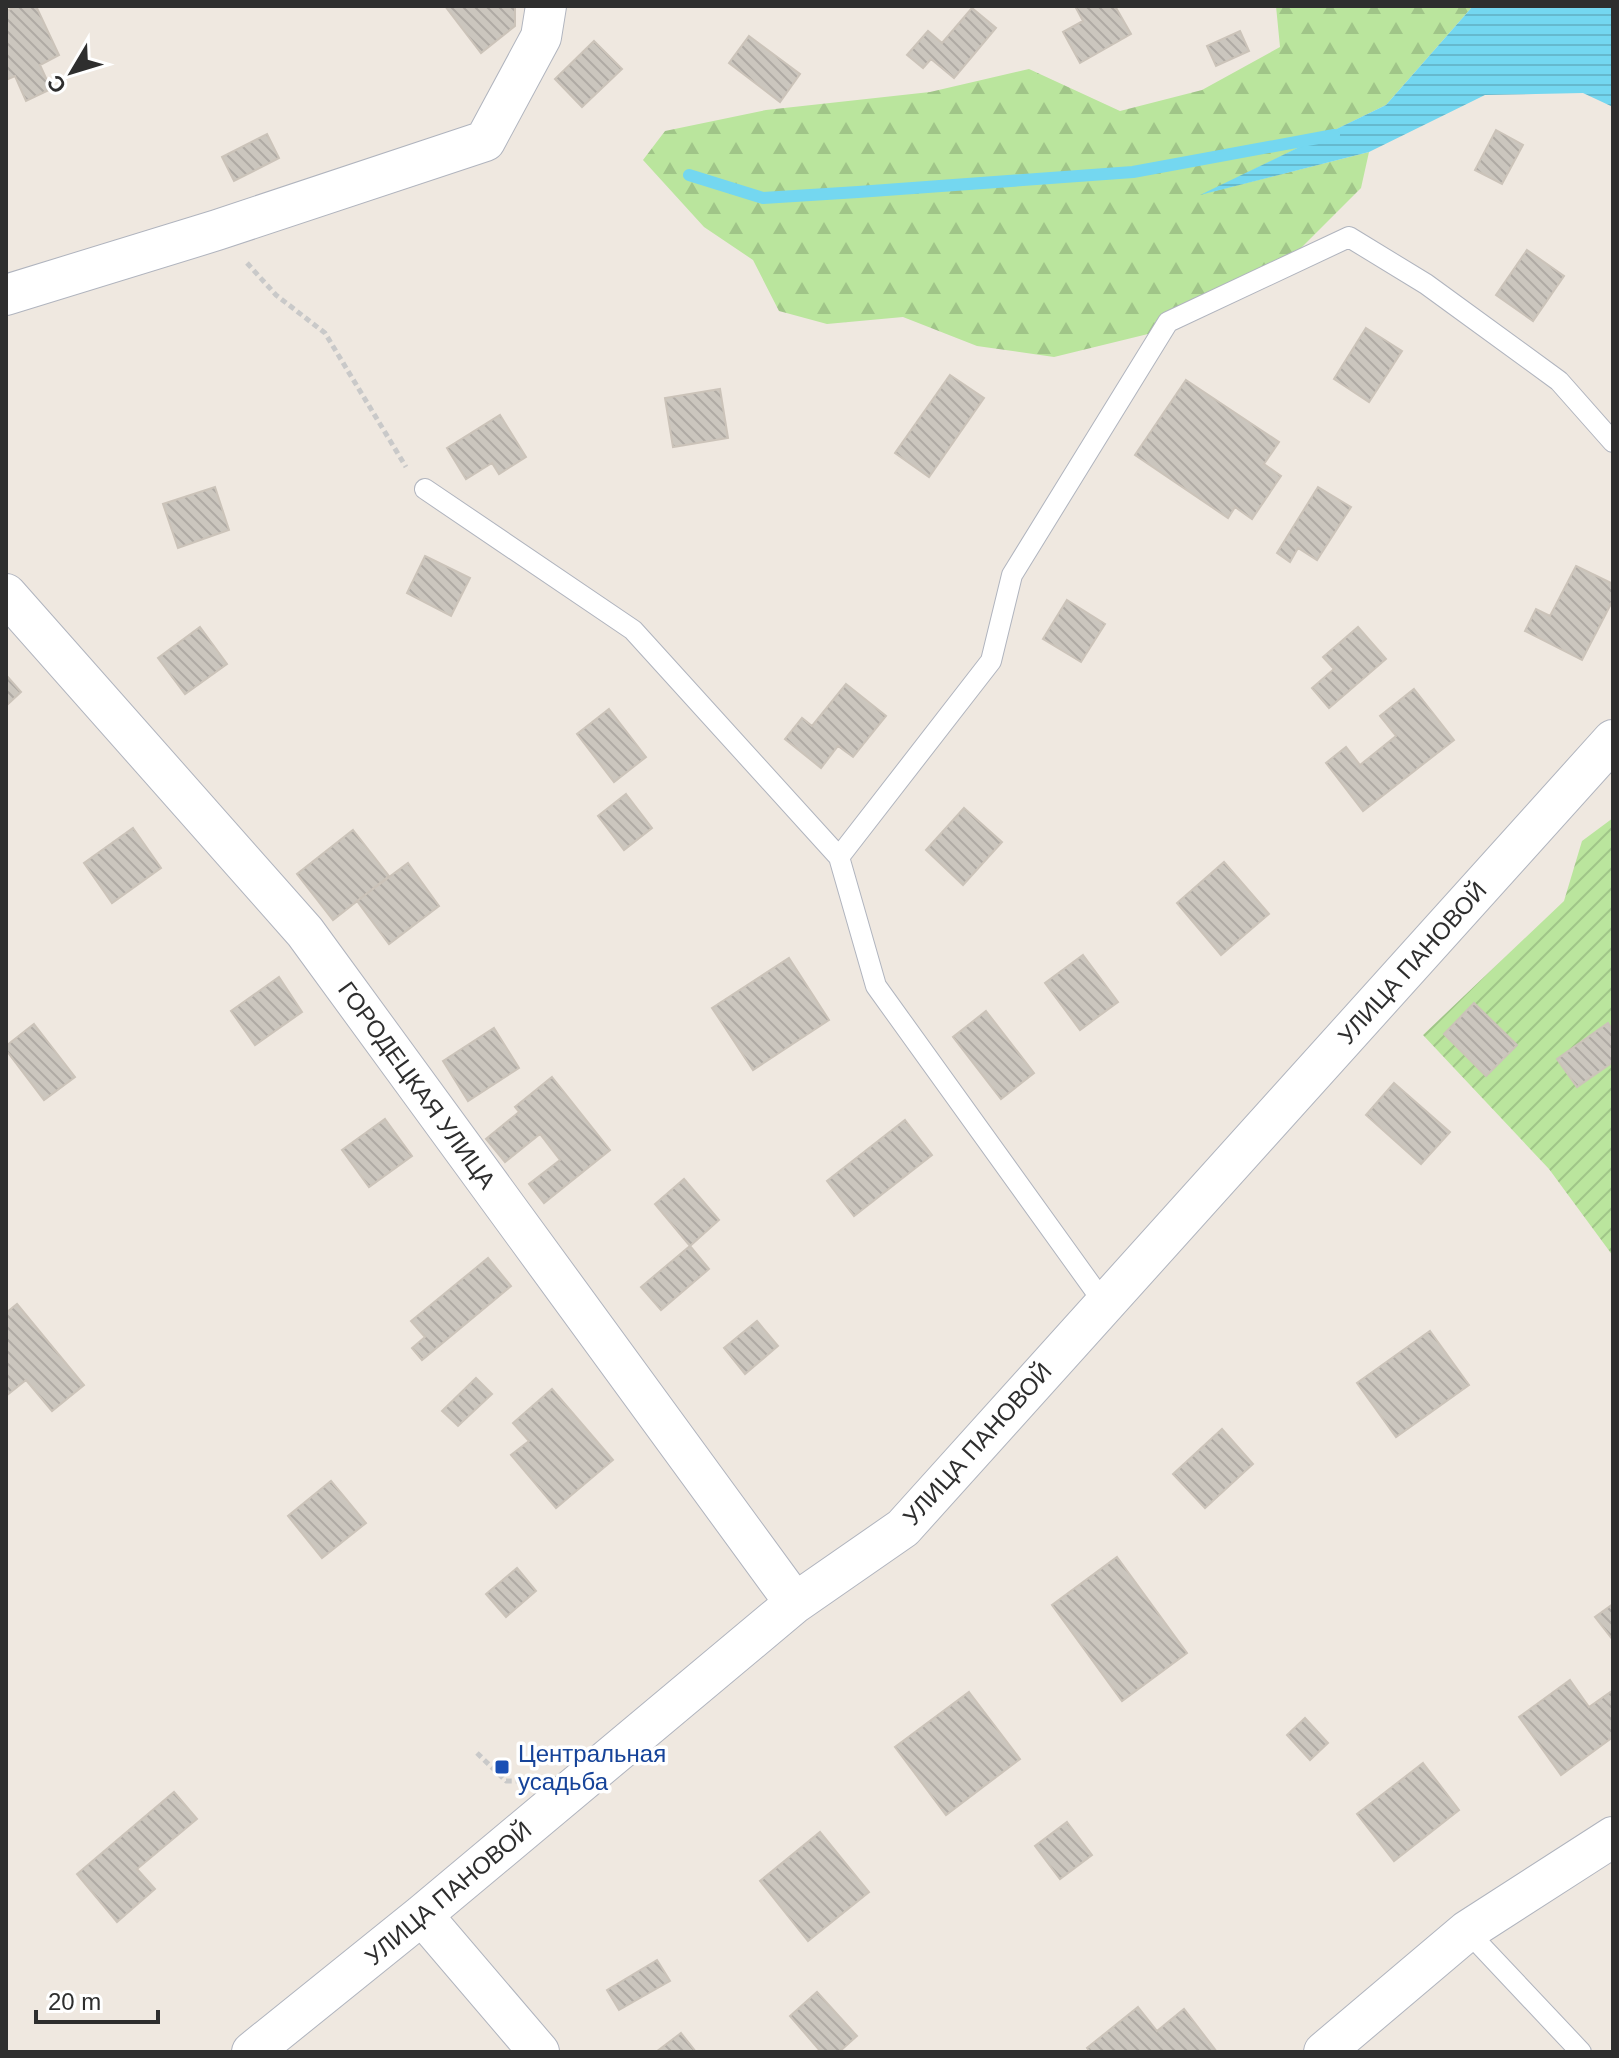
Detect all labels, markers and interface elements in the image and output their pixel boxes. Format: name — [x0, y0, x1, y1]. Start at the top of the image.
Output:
north arrow — [32, 32, 112, 112]
text: С — [42, 70, 71, 98]
street label: УЛИЦА ПАНОВОЙ — [1332, 877, 1492, 1049]
street label: ГОРОДЕЦКАЯ УЛИЦА — [333, 976, 501, 1194]
street label: УЛИЦА ПАНОВОЙ — [897, 1358, 1057, 1530]
place label: Центральная усадьба — [518, 1740, 666, 1795]
marker: Центральная усадьба — [493, 1758, 511, 1776]
street label: УЛИЦА ПАНОВОЙ — [360, 1816, 536, 1970]
scale bar — [36, 1974, 158, 2024]
text: 20 m — [48, 1988, 101, 2015]

